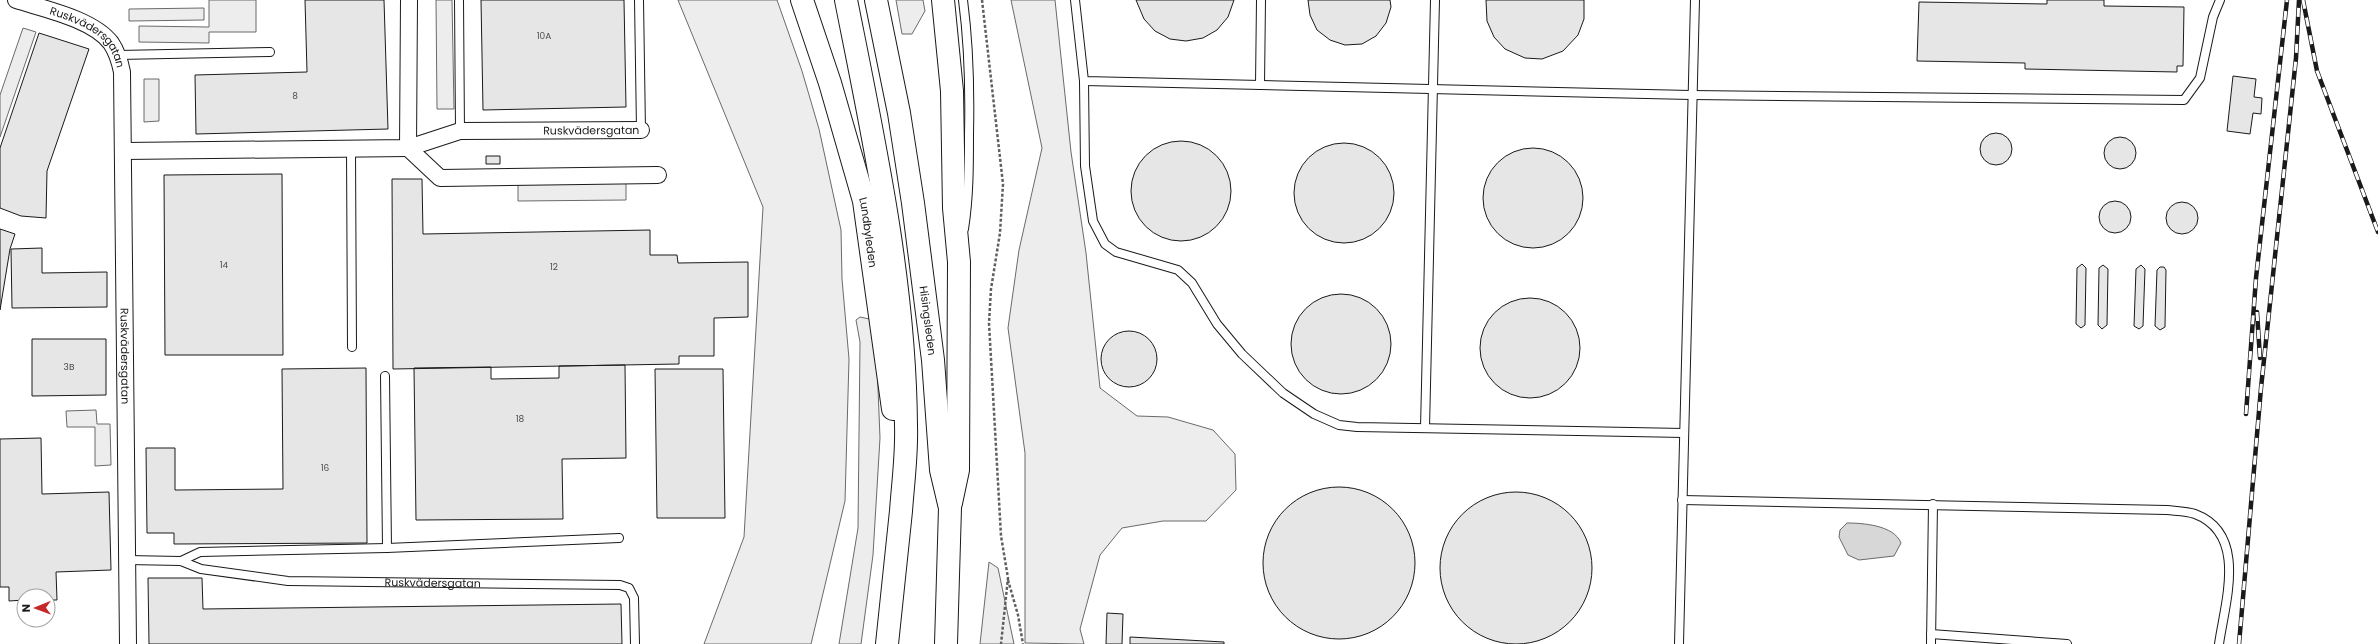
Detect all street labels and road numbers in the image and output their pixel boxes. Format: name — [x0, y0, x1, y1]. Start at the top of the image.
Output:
street label: Ruskvädersgatan — [48, 3, 129, 69]
street label: Ruskvädersgatan — [543, 122, 639, 139]
street label: Lundbyleden — [855, 195, 881, 268]
street label: Hisingsleden — [916, 285, 940, 356]
street label: Ruskvädersgatan — [116, 308, 133, 404]
street label: Ruskvädersgatan — [384, 574, 481, 591]

